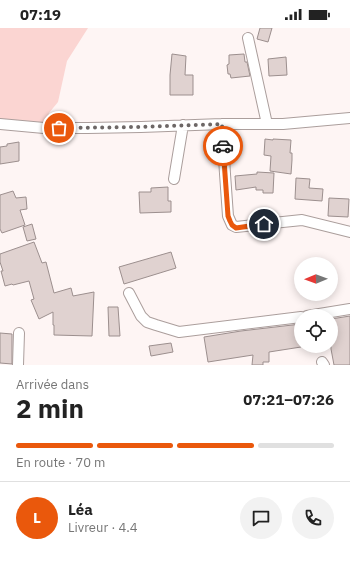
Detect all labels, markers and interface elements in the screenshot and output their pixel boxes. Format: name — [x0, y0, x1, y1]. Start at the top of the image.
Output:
text: 07:19 — [20, 5, 61, 24]
pin — [42, 111, 76, 145]
icon: bag — [48, 117, 70, 139]
courier — [203, 126, 243, 166]
icon: car — [212, 135, 234, 157]
pin — [247, 207, 281, 241]
icon: home — [253, 213, 275, 235]
north arrow — [294, 257, 338, 301]
map controls — [294, 257, 338, 353]
button: locate — [294, 309, 338, 353]
text: Arrivée dans — [16, 376, 89, 393]
text: 07:21–07:26 — [243, 390, 334, 409]
text: 2 min — [16, 391, 84, 425]
text: En route · 70 m — [16, 454, 105, 471]
button: chat — [240, 497, 282, 539]
button: phone — [292, 497, 334, 539]
text: Léa — [68, 500, 93, 519]
text: L — [33, 508, 41, 527]
text: Livreur · 4.4 — [68, 519, 138, 536]

